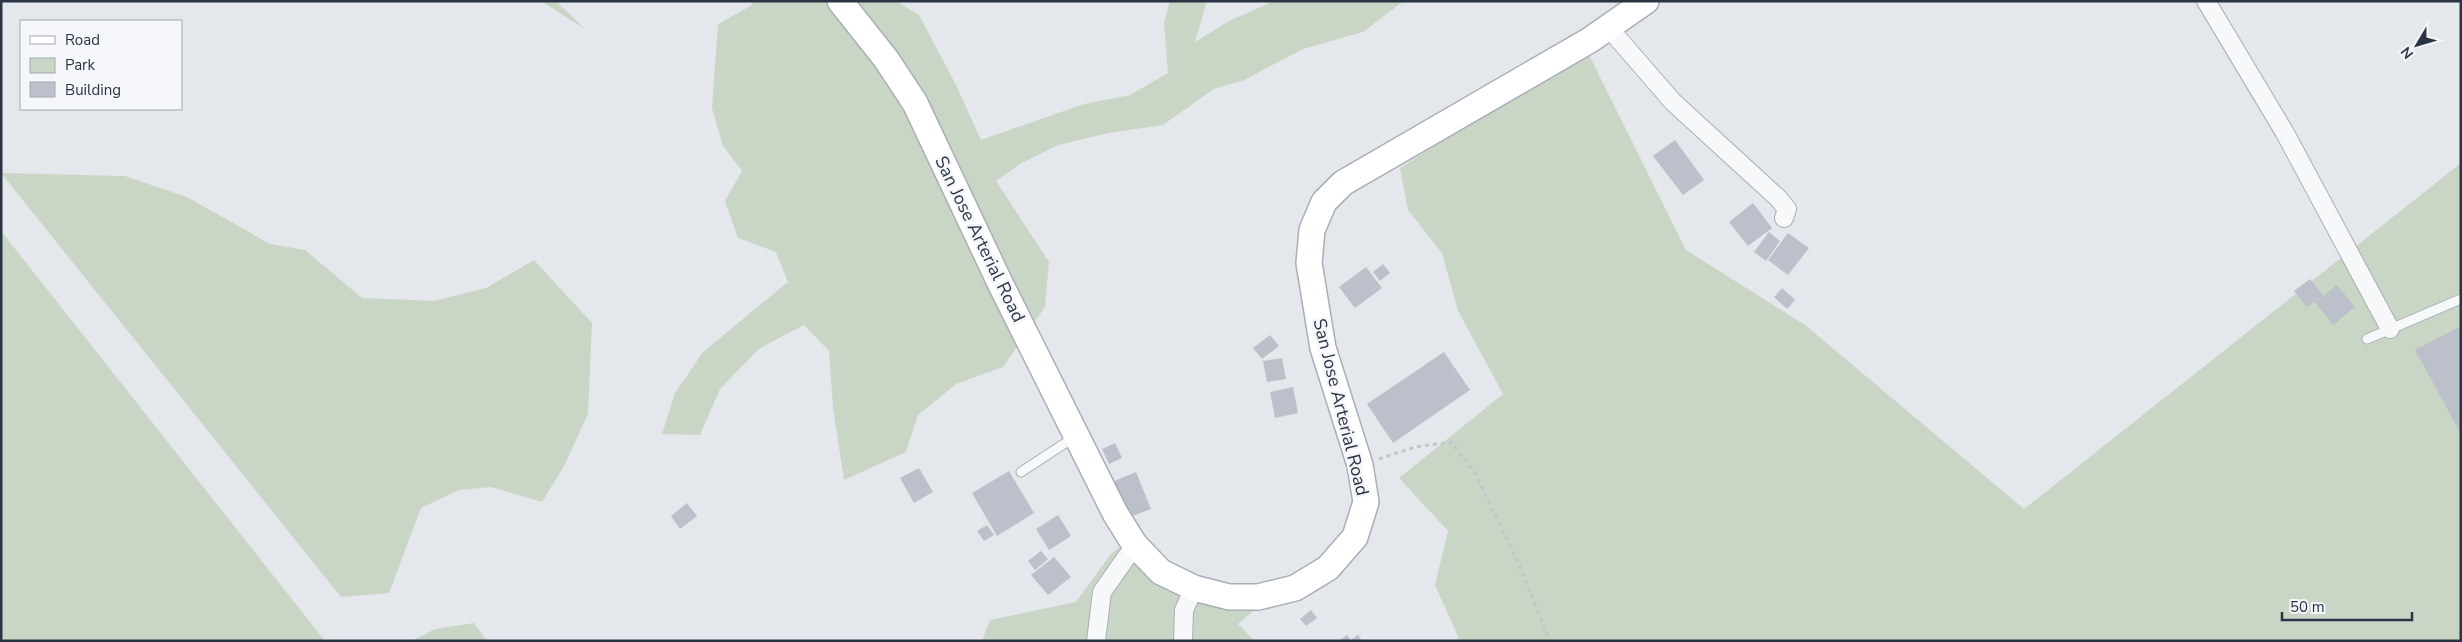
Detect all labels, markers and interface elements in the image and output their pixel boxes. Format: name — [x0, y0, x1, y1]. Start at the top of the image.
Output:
legend — [20, 20, 182, 110]
north arrow — [2392, 20, 2442, 70]
text: Road — [65, 30, 100, 50]
text: N — [2396, 43, 2418, 63]
text: Park — [65, 55, 95, 75]
text: Building — [65, 80, 121, 100]
street label: San Jose Arterial Road — [929, 152, 1031, 326]
street label: San Jose Arterial Road — [1307, 316, 1375, 498]
scale bar — [2282, 590, 2412, 622]
text: 50 m — [2290, 597, 2325, 617]

